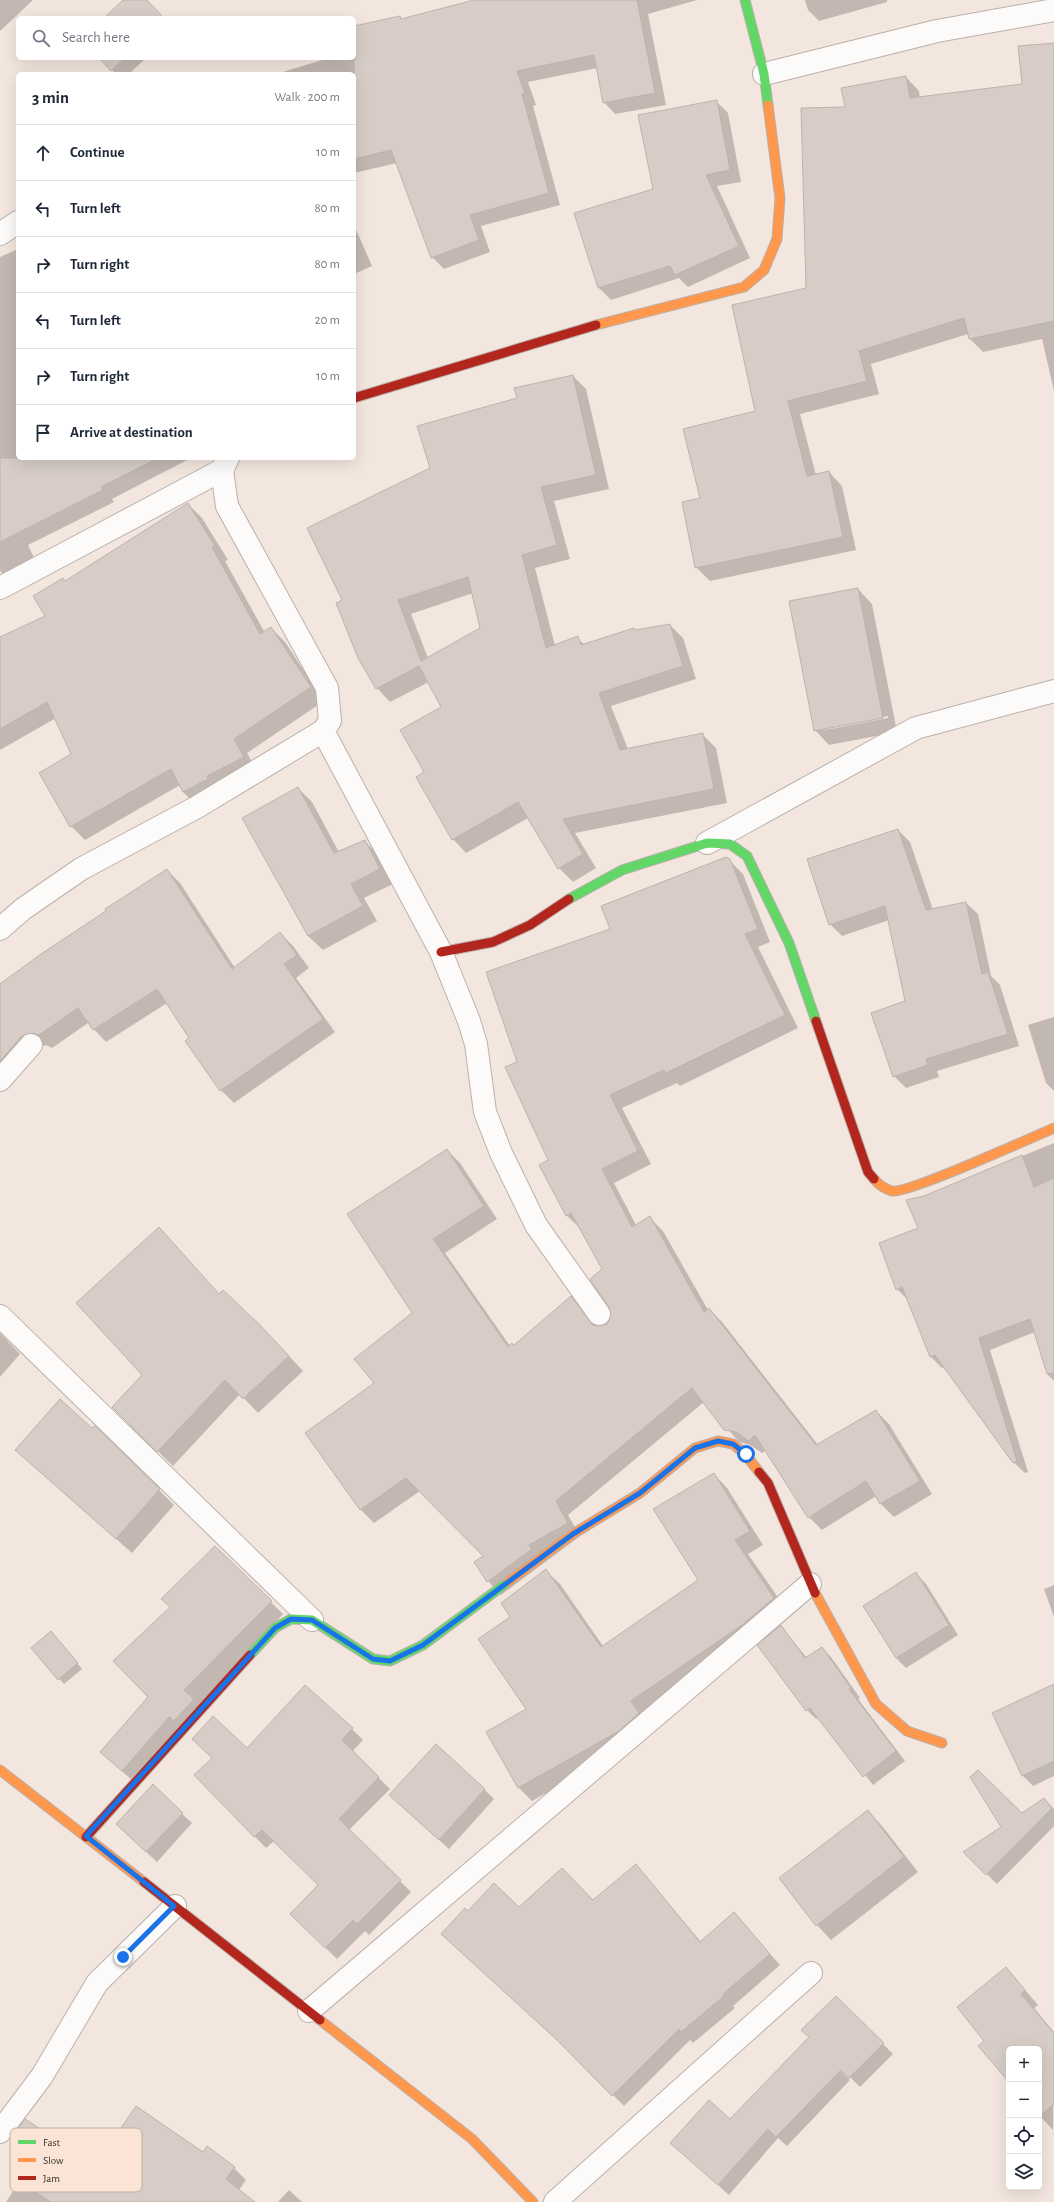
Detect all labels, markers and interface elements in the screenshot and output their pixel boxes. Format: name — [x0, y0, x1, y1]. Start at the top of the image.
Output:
search box — [16, 16, 356, 60]
icon: search — [30, 27, 52, 49]
text: Search here — [62, 30, 130, 45]
text: 3 min — [32, 89, 69, 106]
text: Walk · 200 m — [274, 91, 340, 104]
icon: ahead — [32, 142, 54, 164]
text: Continue — [70, 145, 125, 160]
text: 10 m — [316, 146, 340, 159]
icon: left — [32, 198, 54, 220]
text: Turn left — [70, 201, 121, 216]
text: 80 m — [314, 202, 340, 215]
icon: right — [32, 254, 54, 276]
text: Turn right — [70, 257, 129, 272]
text: 80 m — [314, 258, 340, 271]
icon: left — [32, 310, 54, 332]
text: Turn left — [70, 313, 121, 328]
text: 20 m — [315, 314, 340, 327]
icon: right — [32, 366, 54, 388]
text: Turn right — [70, 369, 129, 384]
text: 10 m — [316, 370, 340, 383]
icon: arrive — [32, 422, 54, 444]
text: Arrive at destination — [70, 425, 193, 440]
route start — [737, 1445, 755, 1463]
route end — [114, 1948, 132, 1966]
map controls — [1006, 2046, 1042, 2190]
button: + — [1006, 2046, 1042, 2082]
button: − — [1006, 2082, 1042, 2118]
button: locate — [1006, 2118, 1042, 2154]
legend — [10, 2128, 142, 2192]
text: Fast — [43, 2137, 61, 2148]
button: layers — [1006, 2154, 1042, 2190]
text: Slow — [43, 2155, 64, 2166]
text: Jam — [43, 2173, 60, 2184]

